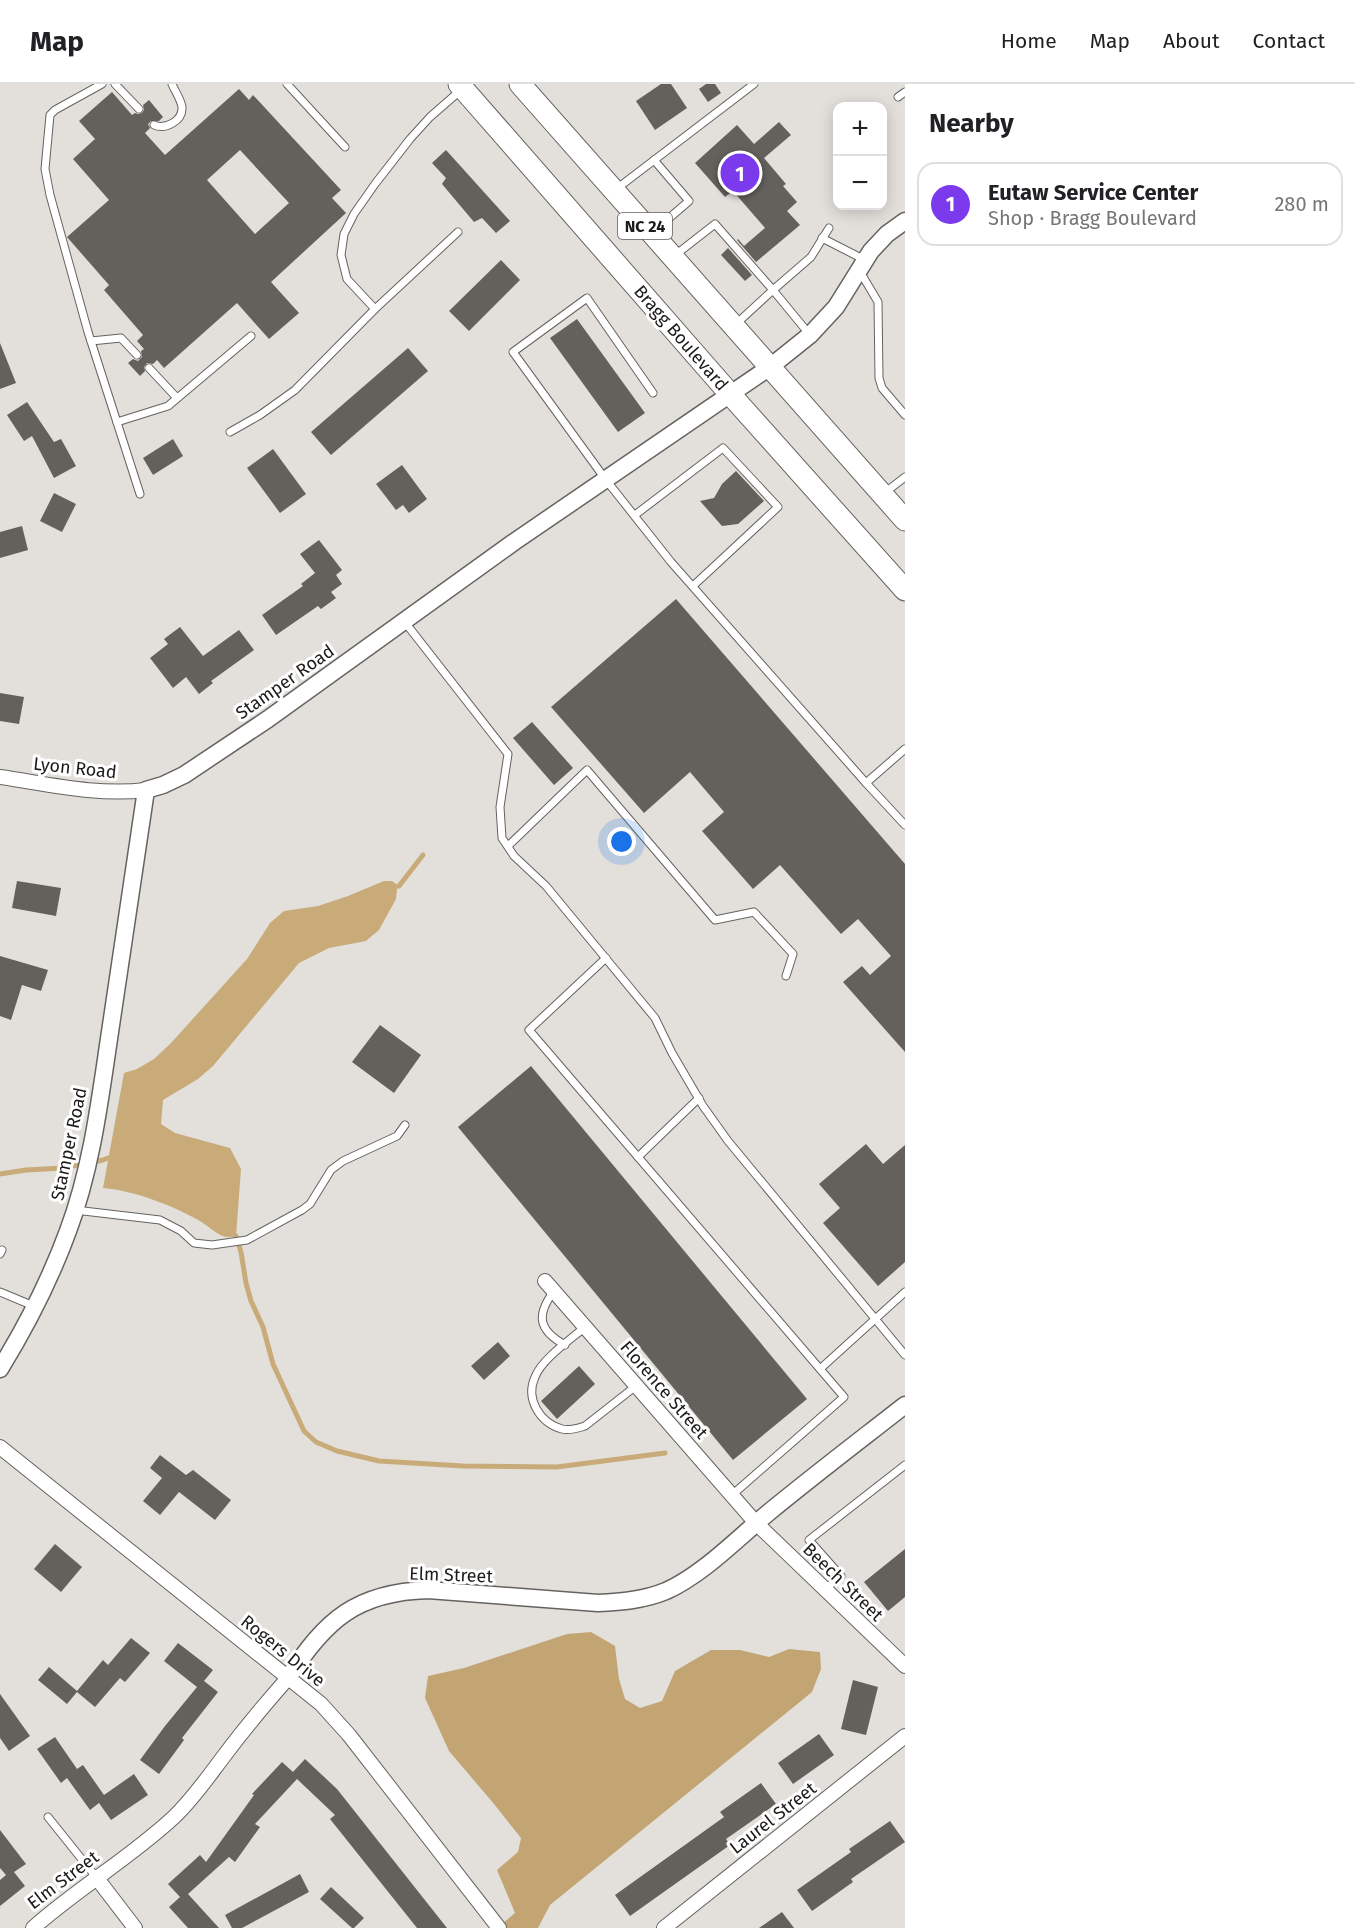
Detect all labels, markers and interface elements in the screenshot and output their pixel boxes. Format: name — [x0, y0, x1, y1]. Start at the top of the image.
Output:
text: Map — [30, 25, 84, 58]
text: Home — [1001, 28, 1057, 54]
text: Map — [1090, 28, 1130, 54]
text: About — [1163, 28, 1220, 54]
text: Contact — [1253, 28, 1325, 54]
map controls — [833, 102, 887, 210]
button: + — [833, 102, 887, 156]
text: Nearby — [929, 108, 1014, 139]
pin: 1 — [720, 150, 760, 196]
button: − — [833, 156, 887, 210]
text: Eutaw Service Center — [988, 179, 1198, 206]
text: 1 — [946, 192, 955, 216]
text: 280 m — [1274, 192, 1329, 216]
text: Shop · Bragg Boulevard — [988, 206, 1197, 230]
road number: NC 24 — [618, 213, 672, 239]
street label: Bragg Boulevard — [629, 281, 733, 395]
street label: Stamper Road — [232, 640, 338, 724]
street label: Lyon Road — [32, 753, 118, 783]
your location — [607, 827, 636, 856]
street label: Stamper Road — [46, 1085, 92, 1203]
street label: Florence Street — [615, 1336, 713, 1444]
street label: Beech Street — [798, 1538, 888, 1626]
street label: Elm Street — [409, 1563, 494, 1587]
street label: Rogers Drive — [236, 1610, 330, 1692]
street label: Laurel Street — [725, 1777, 821, 1859]
street label: Elm Street — [23, 1846, 103, 1914]

